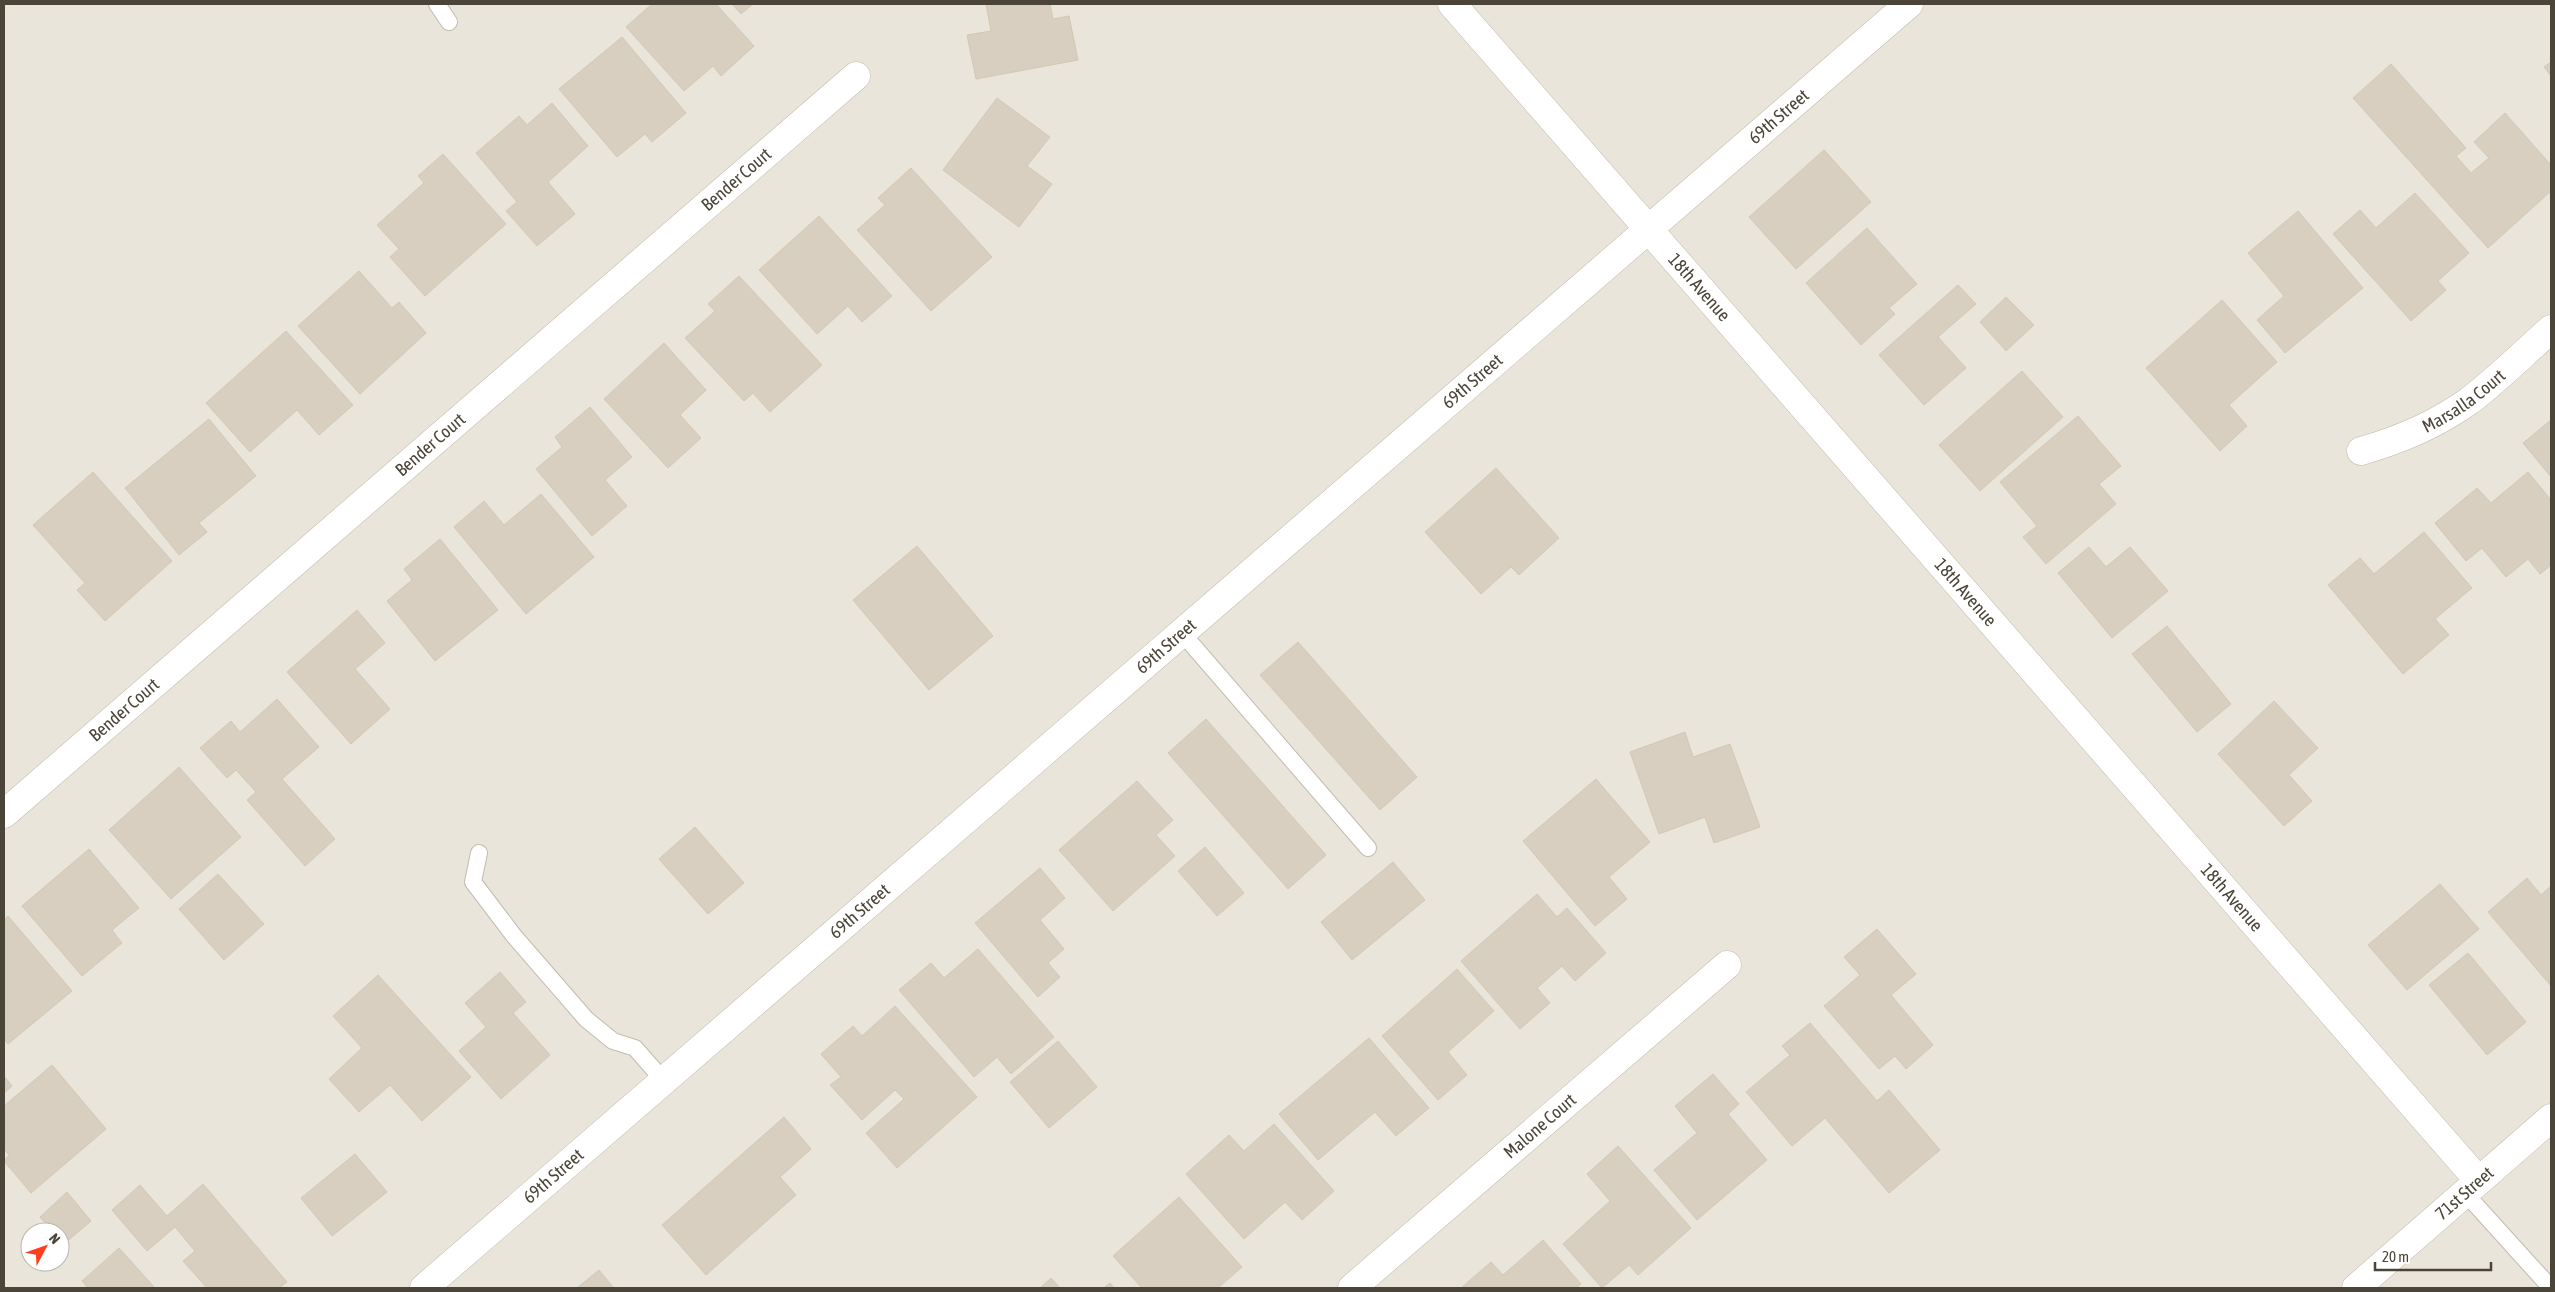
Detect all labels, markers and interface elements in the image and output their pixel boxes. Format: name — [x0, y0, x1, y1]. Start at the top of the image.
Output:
street label: 69th Street — [1744, 84, 1813, 148]
street label: Bender Court — [697, 143, 775, 215]
street label: 18th Avenue — [1664, 249, 1735, 325]
street label: 69th Street — [1438, 349, 1507, 413]
street label: Marsalla Court — [2419, 365, 2509, 437]
street label: Bender Court — [391, 408, 469, 480]
street label: 18th Avenue — [1931, 554, 2001, 630]
street label: 69th Street — [1131, 614, 1200, 678]
street label: Bender Court — [85, 674, 163, 745]
street label: 18th Avenue — [2197, 859, 2267, 936]
street label: 69th Street — [825, 879, 894, 943]
street label: Malone Court — [1499, 1089, 1580, 1163]
street label: 69th Street — [519, 1144, 587, 1208]
street label: 71st Street — [2431, 1162, 2498, 1224]
north arrow — [20, 1222, 70, 1272]
text: N — [46, 1230, 64, 1247]
scale bar — [2375, 1240, 2491, 1272]
text: 20 m — [2382, 1248, 2409, 1265]

